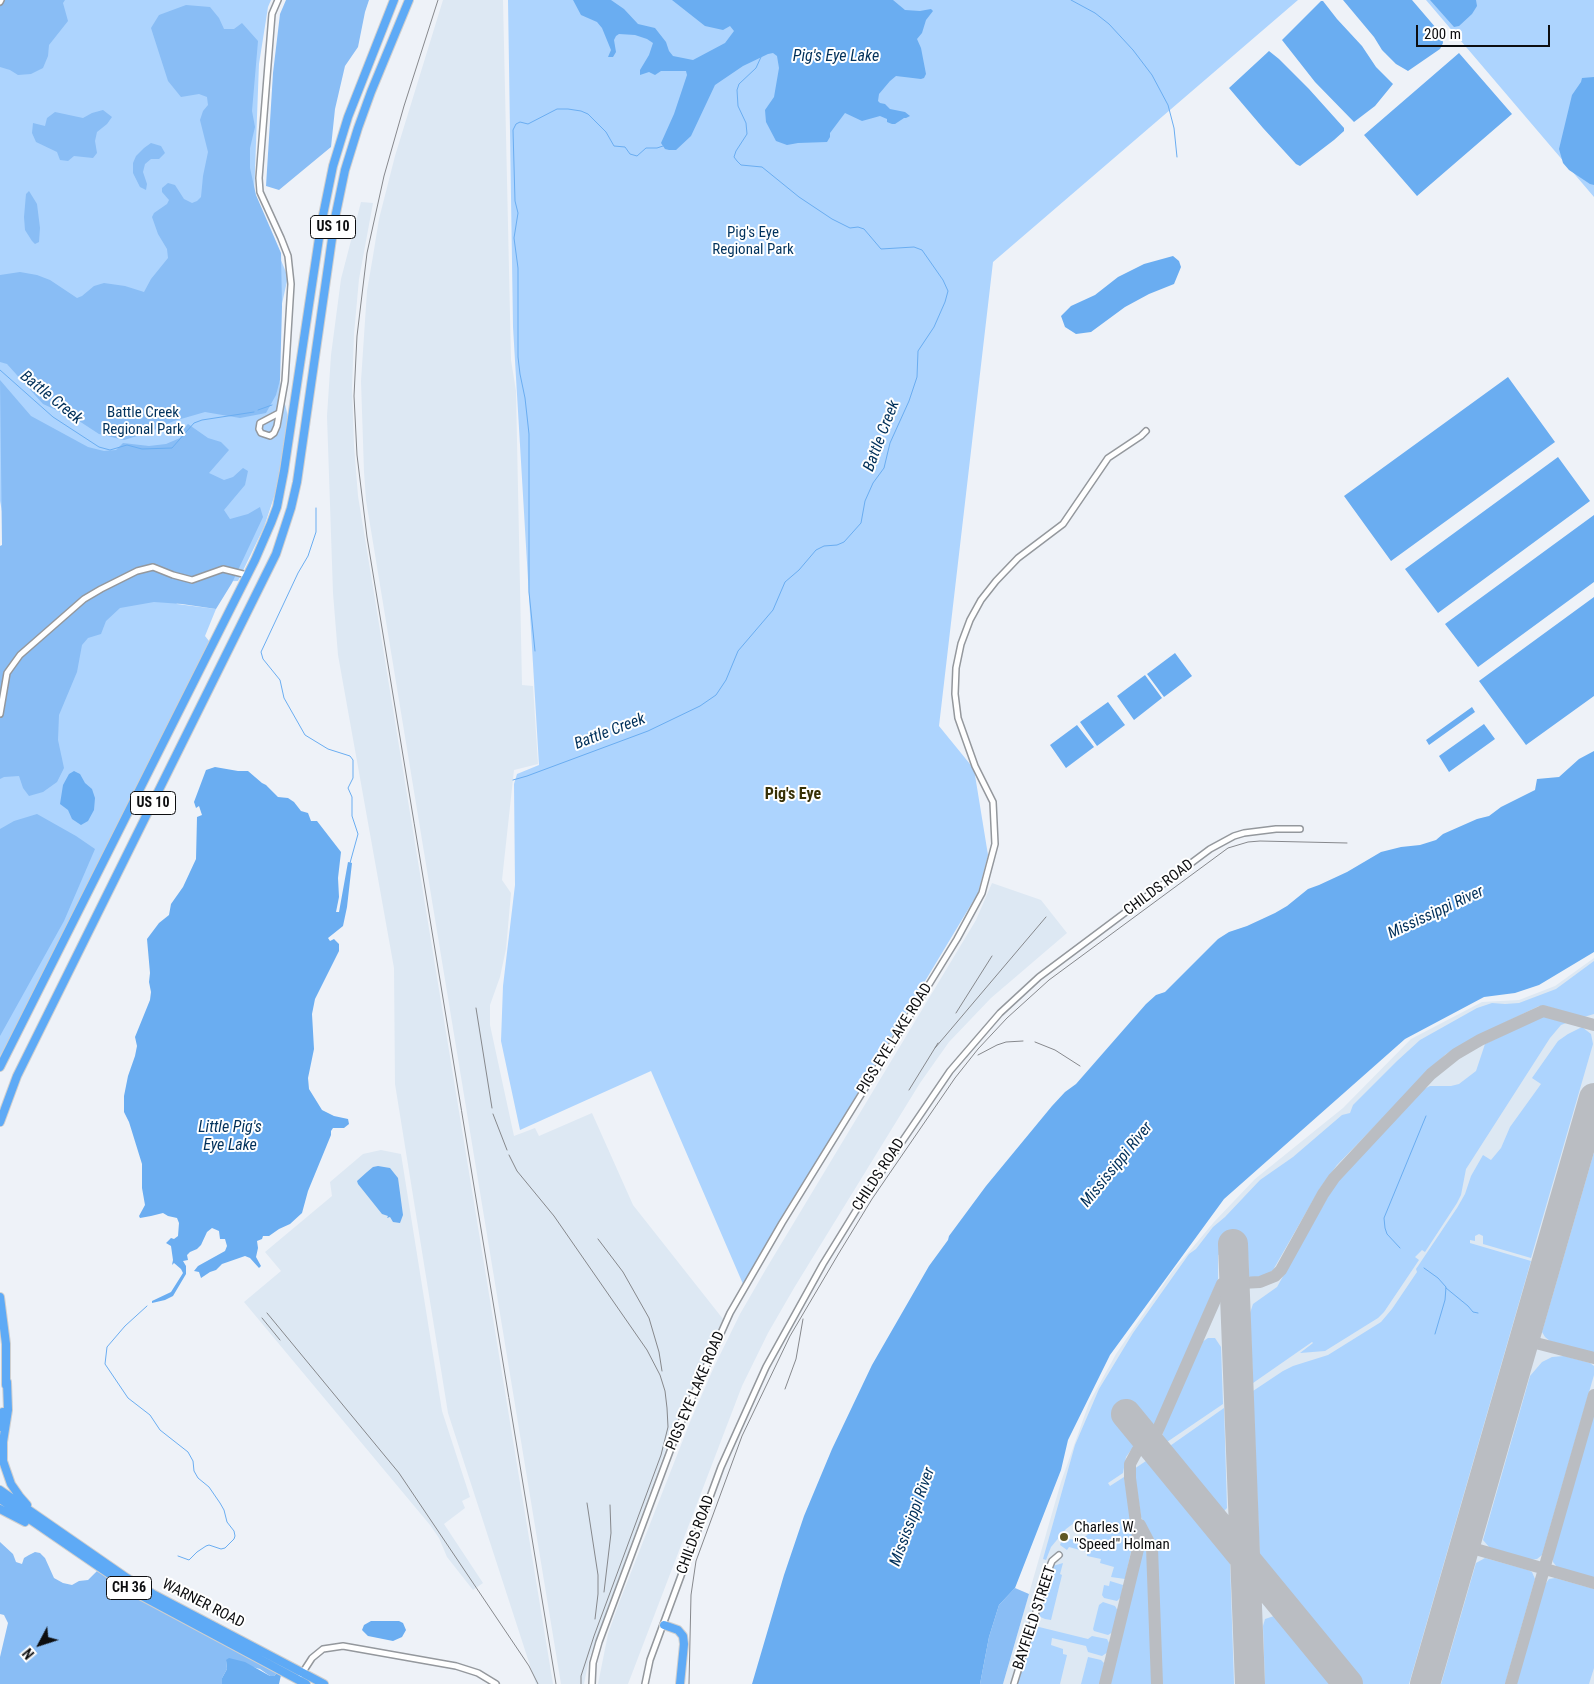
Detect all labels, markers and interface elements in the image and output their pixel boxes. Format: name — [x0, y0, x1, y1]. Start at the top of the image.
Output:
scale bar — [1419, 15, 1553, 47]
text: 200 m — [1424, 25, 1461, 43]
water label: Pig's Eye Lake — [793, 47, 879, 67]
road number: US 10 — [310, 216, 356, 238]
park label: Pig's Eye Regional Park — [712, 224, 794, 259]
water label: Battle Creek — [16, 367, 86, 429]
water label: Battle Creek — [860, 398, 904, 474]
park label: Battle Creek Regional Park — [102, 404, 184, 439]
water label: Battle Creek — [572, 710, 648, 754]
district label: Pig's Eye — [765, 785, 821, 805]
road number: US 10 — [130, 791, 176, 814]
street label: CHILDS ROAD — [1121, 856, 1197, 920]
water label: Mississippi River — [1385, 882, 1487, 944]
street label: PIGS EYE LAKE ROAD — [854, 980, 936, 1098]
water label: Little Pig's Eye Lake — [198, 1118, 262, 1156]
water label: Mississippi River — [1077, 1119, 1157, 1211]
street label: CHILDS ROAD — [849, 1136, 909, 1214]
street label: PIGS EYE LAKE ROAD — [663, 1329, 729, 1453]
water label: Mississippi River — [886, 1465, 940, 1569]
street label: CHILDS ROAD — [673, 1493, 719, 1577]
place label: Charles W. "Speed" Holman — [1074, 1519, 1170, 1554]
marker: Charles W. "Speed" Holman — [1058, 1531, 1070, 1543]
street label: BAYFIELD STREET — [1010, 1564, 1060, 1672]
road number: CH 36 — [106, 1576, 152, 1600]
street label: WARNER ROAD — [159, 1576, 247, 1632]
north arrow — [15, 1619, 65, 1669]
text: N — [20, 1645, 37, 1662]

